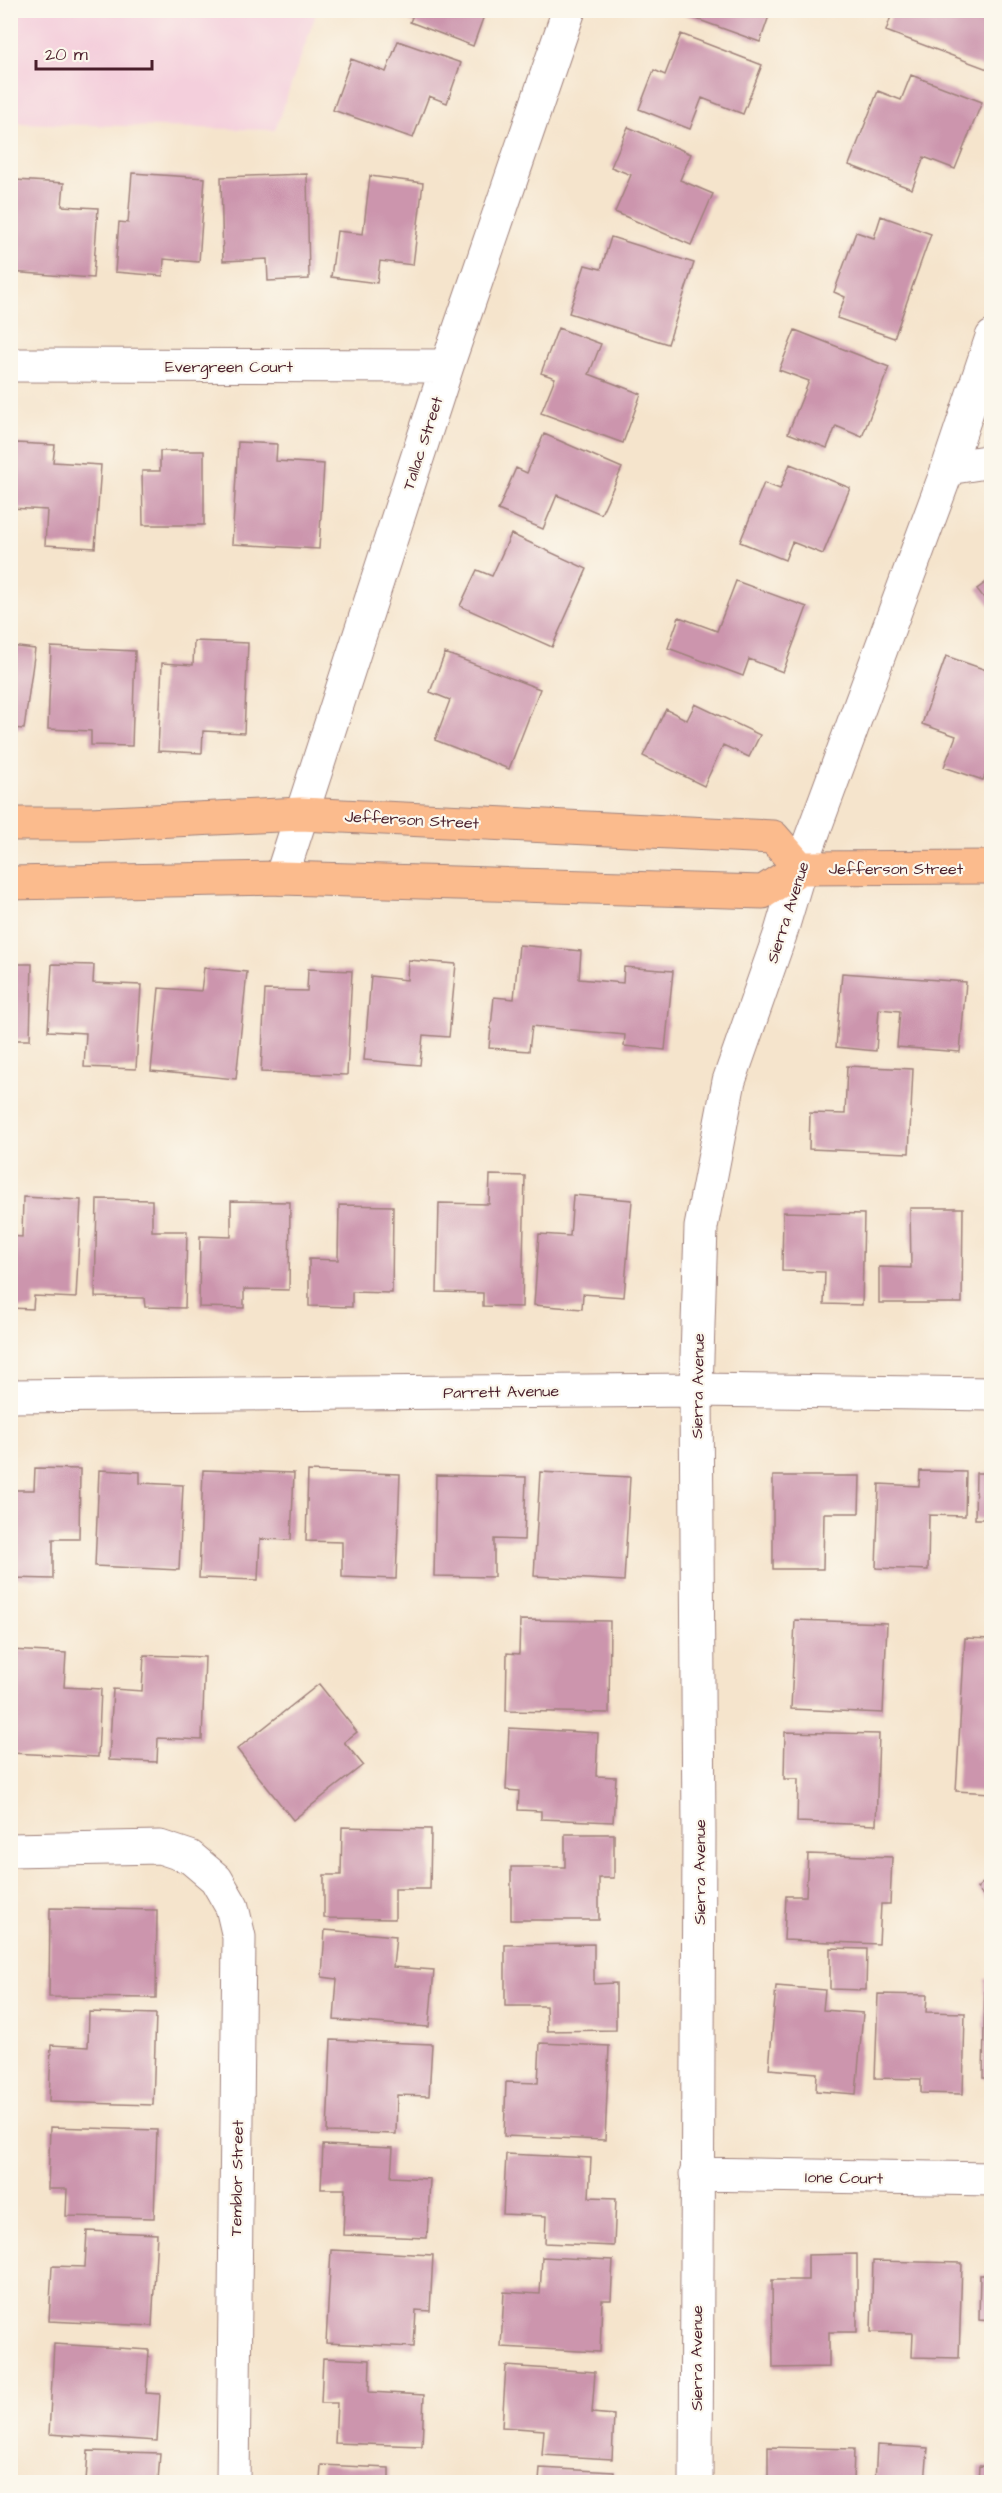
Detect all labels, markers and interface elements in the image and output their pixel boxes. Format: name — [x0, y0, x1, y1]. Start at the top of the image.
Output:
scale bar — [36, 33, 152, 71]
text: 20 m — [45, 42, 88, 67]
street label: Evergreen Court — [165, 356, 293, 379]
street label: Tallac Street — [397, 393, 449, 493]
street label: Jefferson Street — [344, 805, 480, 835]
street label: Sierra Avenue — [761, 858, 815, 966]
street label: Jefferson Street — [829, 858, 964, 880]
street label: Sierra Avenue — [686, 1333, 710, 1439]
street label: Parrett Avenue — [443, 1380, 560, 1404]
street label: Sierra Avenue — [689, 1819, 711, 1925]
street label: Temblor Street — [225, 2119, 249, 2236]
street label: Ione Court — [805, 2166, 884, 2190]
street label: Sierra Avenue — [686, 2305, 708, 2411]

